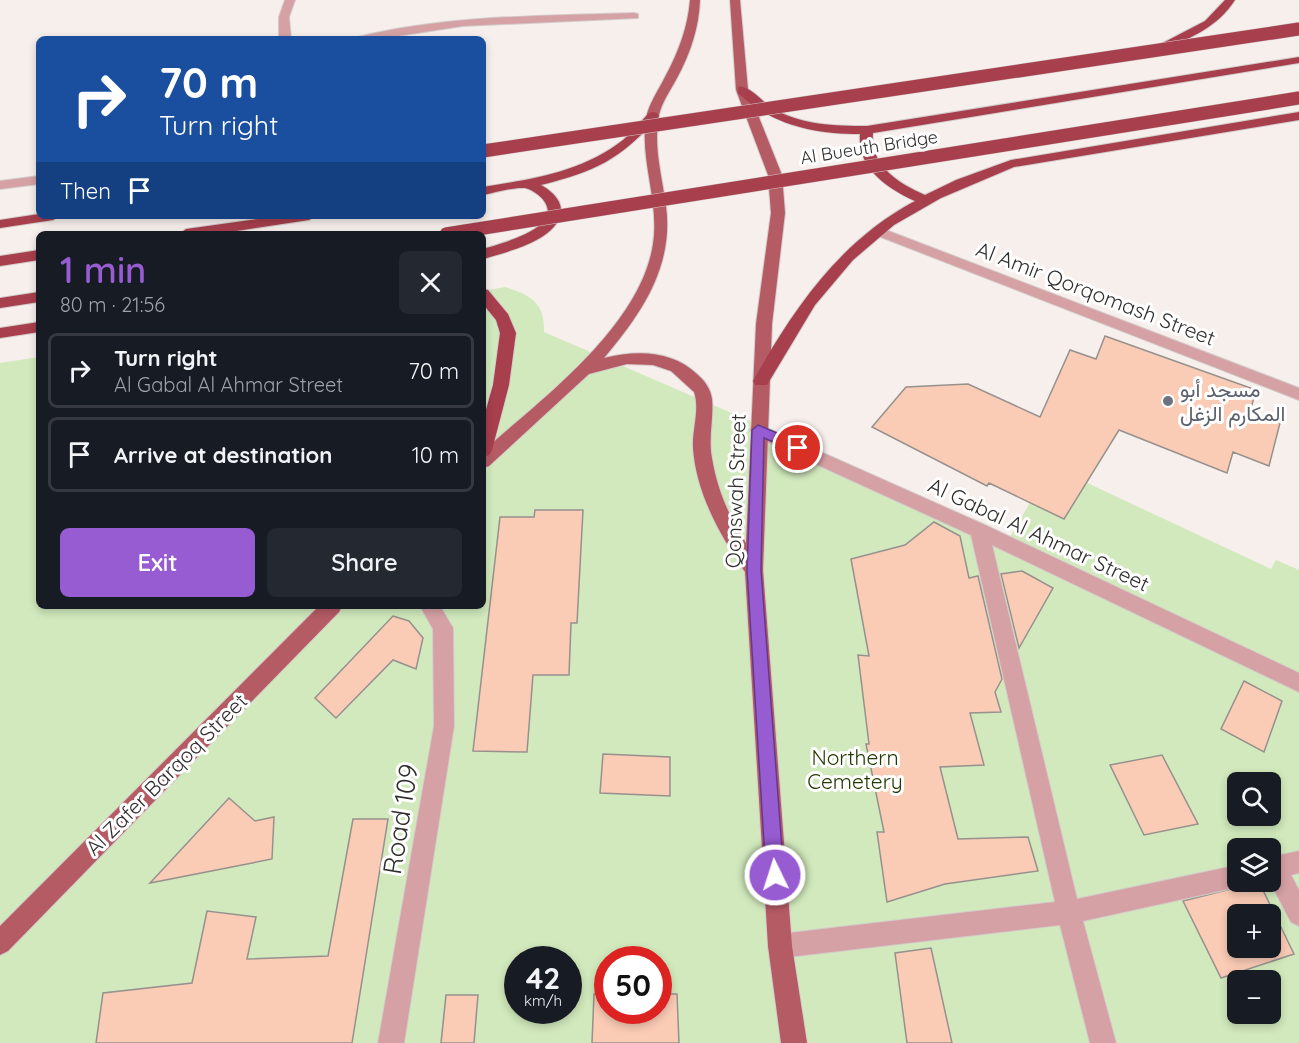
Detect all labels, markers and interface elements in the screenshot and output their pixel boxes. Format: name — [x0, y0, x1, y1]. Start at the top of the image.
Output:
text: 70 m — [159, 56, 258, 109]
icon: right — [60, 60, 138, 138]
text: Turn right — [159, 108, 278, 142]
street label: Al Bueuth Bridge — [799, 125, 939, 169]
icon: arrive — [123, 174, 156, 207]
text: Then — [60, 177, 111, 205]
street label: Al Amir Qorqomash Street — [973, 235, 1219, 351]
text: 1 min — [60, 247, 146, 292]
button: close — [399, 251, 462, 314]
text: 80 m · 21:56 — [60, 292, 165, 317]
text: Turn right — [114, 344, 218, 372]
icon: right — [63, 354, 96, 387]
text: 70 m — [409, 357, 459, 385]
text: Al Gabal Al Ahmar Street — [114, 372, 343, 397]
place label: مسجد أبو المكارم الزغل — [1180, 376, 1285, 428]
marker: مسجد أبو المكارم الزغل — [1161, 394, 1175, 408]
street label: Qonswah Street — [719, 413, 751, 569]
pin — [772, 422, 823, 473]
icon: arrive — [781, 431, 814, 464]
icon: arrive — [63, 438, 96, 471]
text: Arrive at destination — [114, 441, 332, 469]
text: 10 m — [412, 441, 459, 469]
street label: Al Gabal Al Ahmar Street — [925, 471, 1153, 597]
button: Exit — [60, 528, 255, 597]
button: Share — [267, 528, 462, 597]
street label: Al Zafer Barqoq Street — [80, 688, 252, 860]
park label: Northern Cemetery — [807, 744, 903, 794]
street label: Road 109 — [375, 762, 425, 876]
map controls — [1227, 772, 1281, 1024]
button: search — [1227, 772, 1281, 826]
button: layers — [1227, 838, 1281, 892]
position arrow — [743, 843, 807, 907]
button: + — [1227, 904, 1281, 958]
speed limit sign: 50 — [594, 946, 672, 1024]
text: 42 — [526, 959, 560, 997]
button: − — [1227, 970, 1281, 1024]
text: km/h — [524, 991, 562, 1010]

